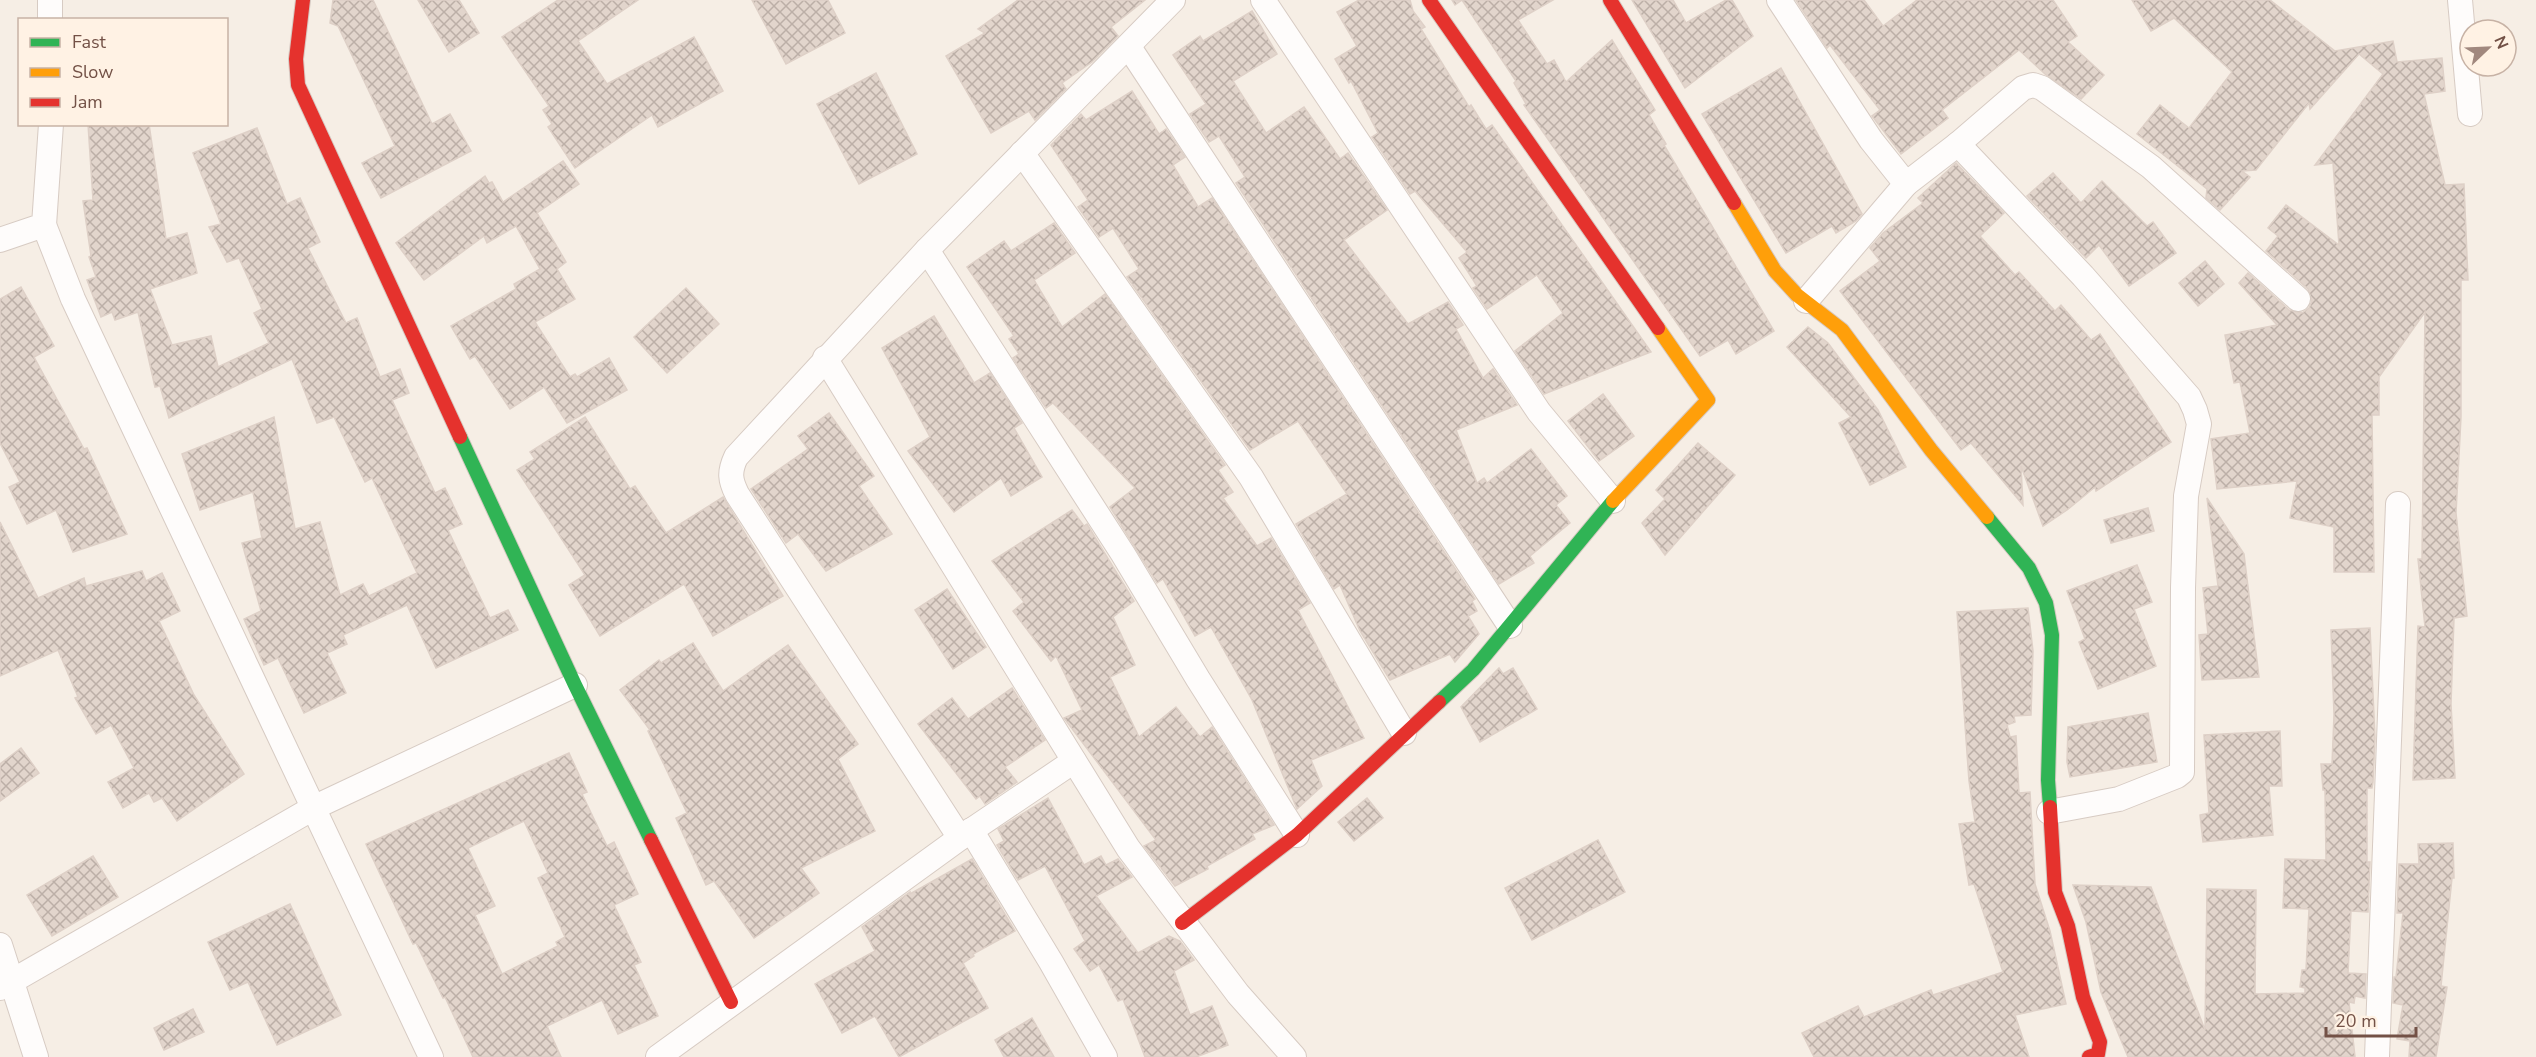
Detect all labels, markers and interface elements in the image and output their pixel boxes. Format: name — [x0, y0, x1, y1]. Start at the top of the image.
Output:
legend — [18, 18, 228, 126]
north arrow — [2458, 18, 2518, 78]
text: Fast — [72, 30, 107, 54]
text: N — [2488, 33, 2513, 52]
text: Slow — [72, 60, 113, 84]
text: Jam — [71, 90, 103, 114]
scale bar — [2326, 1000, 2416, 1038]
text: 20 m — [2335, 1009, 2377, 1033]

